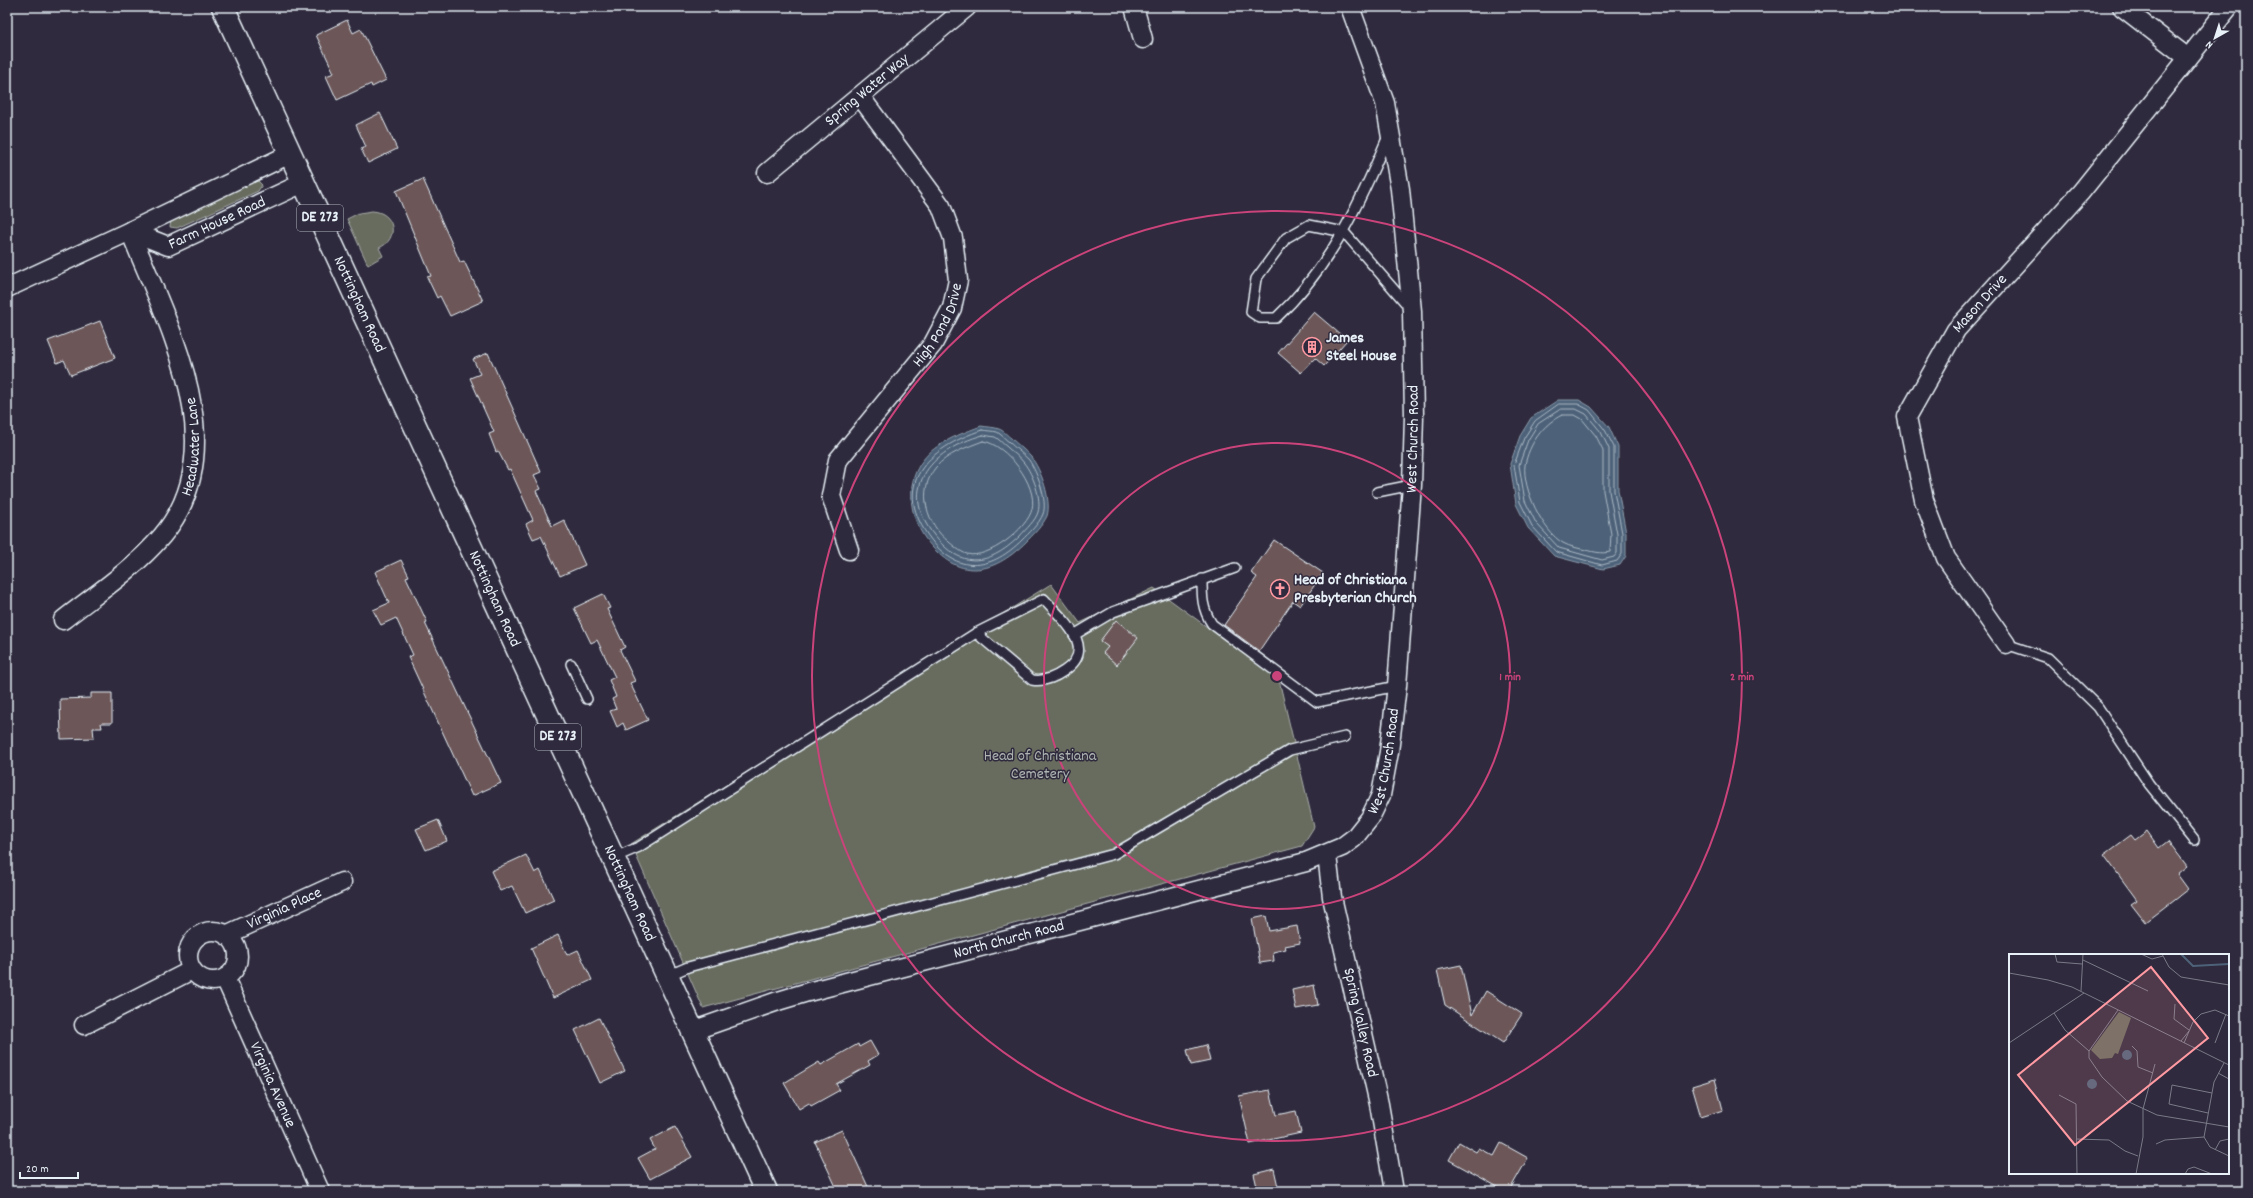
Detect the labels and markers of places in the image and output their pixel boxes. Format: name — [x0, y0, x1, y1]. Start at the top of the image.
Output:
place label: James Steel House — [1326, 327, 1397, 368]
building icon: James Steel House — [1301, 336, 1323, 358]
place label: Head of Christiana Presbyterian Church — [1294, 569, 1417, 610]
church icon: Head of Christiana Presbyterian Church — [1269, 578, 1291, 600]
centre of rings — [1270, 669, 1284, 683]

